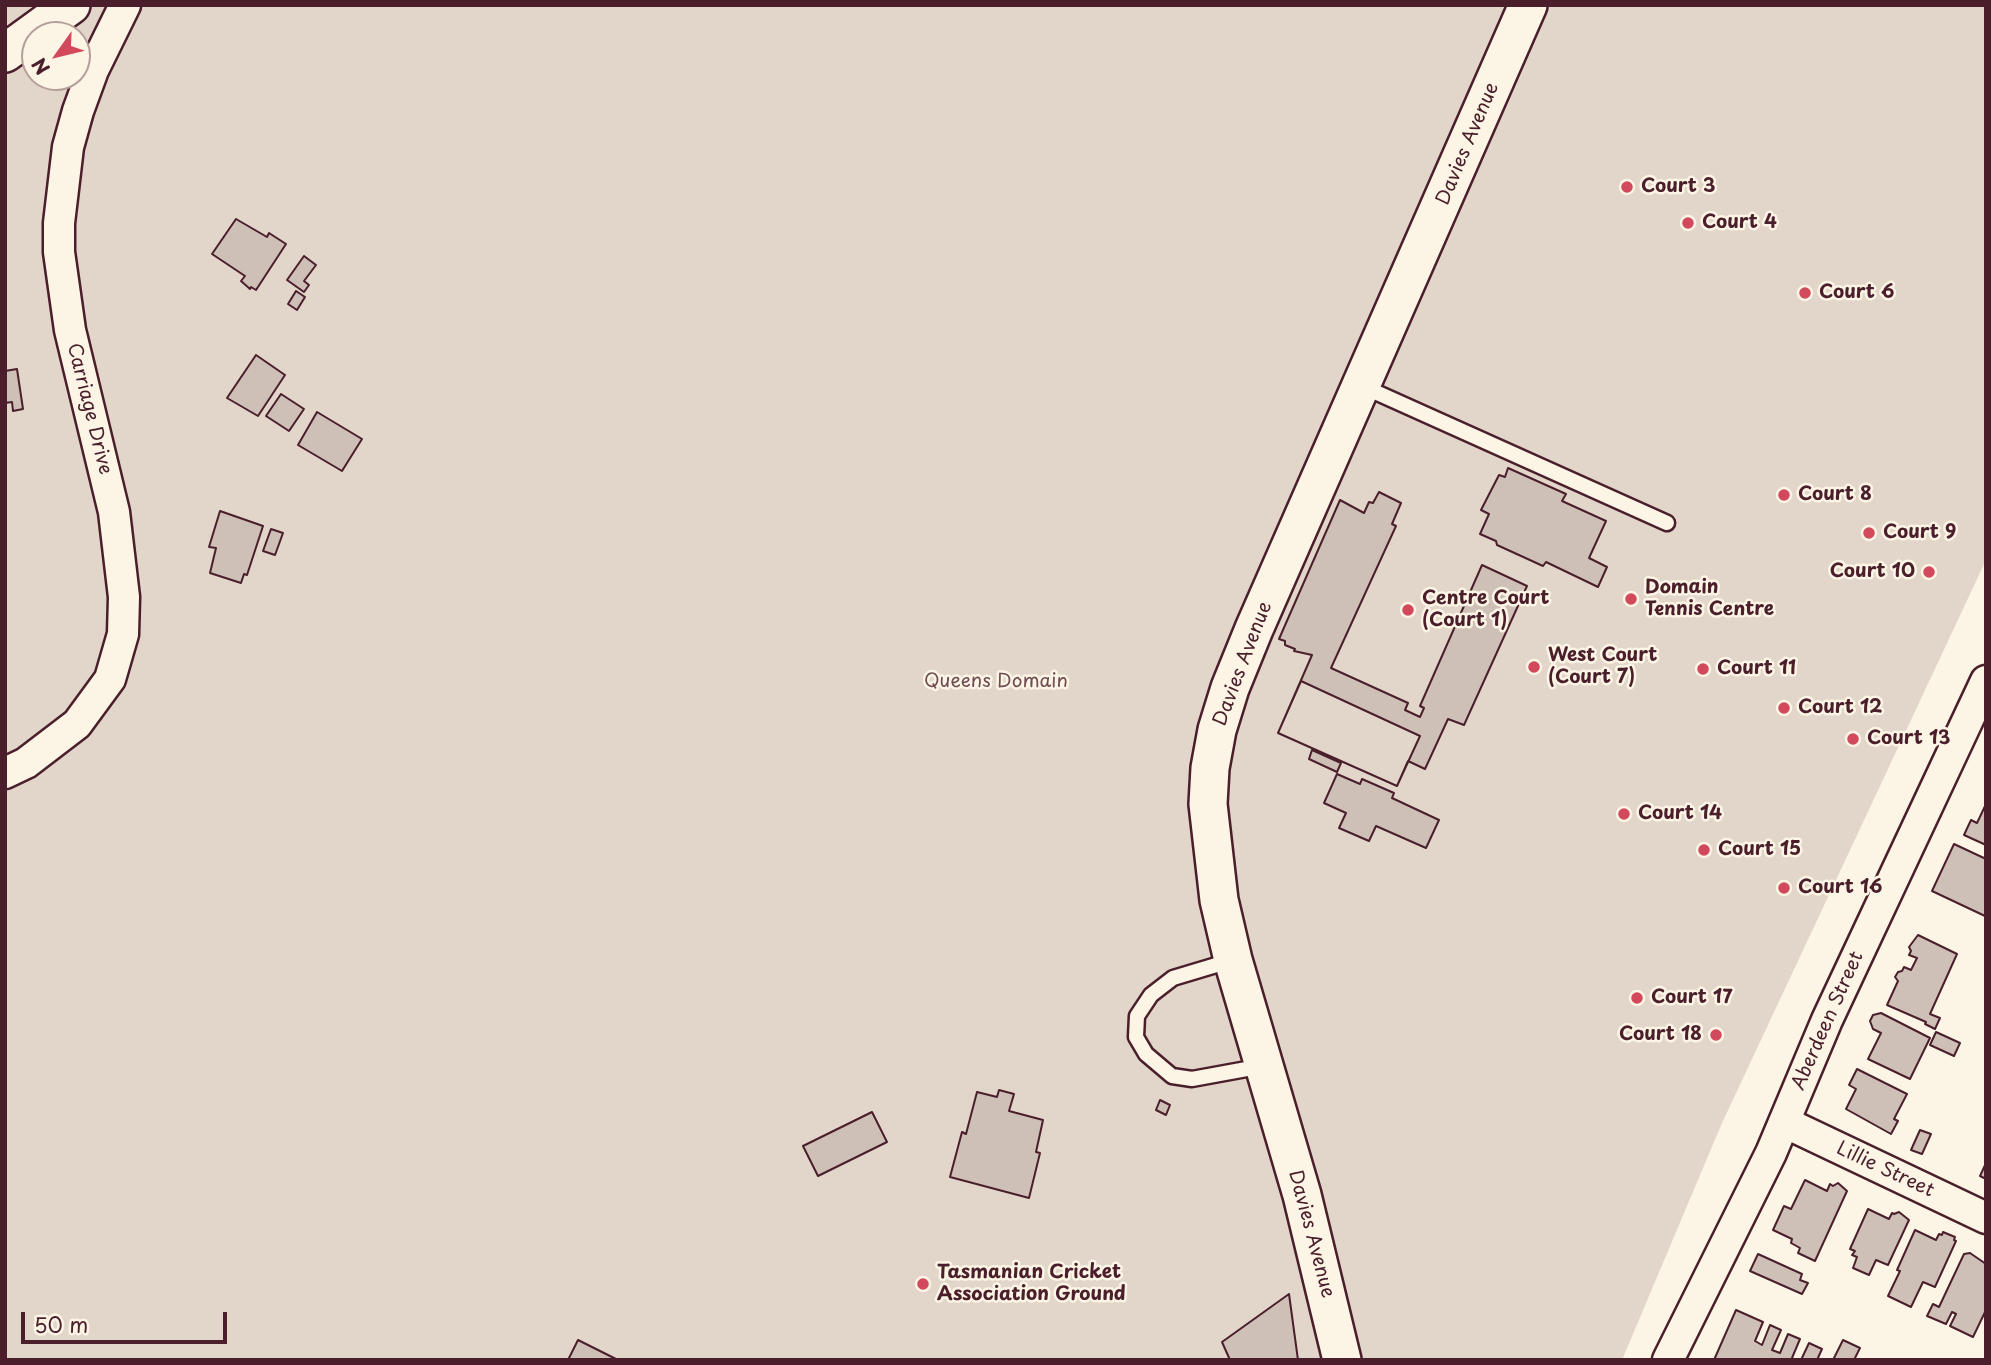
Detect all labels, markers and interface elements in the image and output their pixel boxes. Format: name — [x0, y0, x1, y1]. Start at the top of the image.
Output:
north arrow — [21, 21, 91, 91]
text: N — [24, 53, 56, 81]
street label: Davies Avenue — [1432, 79, 1504, 209]
place label: Court 3 — [1641, 176, 1715, 198]
marker: Court 3 — [1619, 179, 1635, 195]
place label: Court 4 — [1702, 212, 1777, 234]
marker: Court 4 — [1680, 215, 1696, 231]
place label: Court 6 — [1819, 282, 1894, 304]
marker: Court 6 — [1797, 285, 1813, 301]
street label: Carriage Drive — [62, 341, 116, 477]
place label: Court 8 — [1798, 484, 1872, 506]
marker: Court 8 — [1776, 487, 1792, 503]
place label: Court 9 — [1883, 522, 1956, 544]
marker: Court 9 — [1861, 525, 1877, 541]
place label: Court 10 — [1830, 561, 1915, 583]
marker: Court 10 — [1921, 564, 1937, 580]
place label: Domain Tennis Centre — [1645, 577, 1774, 621]
place label: Centre Court (Court 1) — [1422, 588, 1549, 632]
marker: Domain Tennis Centre — [1623, 591, 1639, 607]
street label: Davies Avenue — [1209, 599, 1277, 729]
marker: Centre Court (Court 1) — [1400, 602, 1416, 618]
place label: West Court (Court 7) — [1548, 645, 1657, 689]
place label: Court 11 — [1717, 658, 1796, 680]
marker: West Court (Court 7) — [1526, 659, 1542, 675]
marker: Court 11 — [1695, 661, 1711, 677]
park label: Queens Domain — [924, 671, 1068, 693]
place label: Court 12 — [1798, 697, 1882, 719]
marker: Court 12 — [1776, 700, 1792, 716]
place label: Court 13 — [1867, 728, 1951, 750]
marker: Court 13 — [1845, 731, 1861, 747]
place label: Court 14 — [1638, 803, 1722, 825]
marker: Court 14 — [1616, 806, 1632, 822]
place label: Court 15 — [1718, 839, 1801, 861]
marker: Court 15 — [1696, 842, 1712, 858]
place label: Court 16 — [1798, 877, 1882, 899]
marker: Court 16 — [1776, 880, 1792, 896]
street label: Aberdeen Street — [1787, 948, 1869, 1094]
place label: Court 17 — [1651, 987, 1732, 1009]
marker: Court 17 — [1629, 990, 1645, 1006]
place label: Court 18 — [1619, 1024, 1702, 1046]
marker: Court 18 — [1708, 1027, 1724, 1043]
street label: Lillie Street — [1833, 1137, 1937, 1203]
street label: Davies Avenue — [1283, 1168, 1339, 1300]
place label: Tasmanian Cricket Association Ground — [937, 1262, 1126, 1306]
marker: Tasmanian Cricket Association Ground — [915, 1276, 931, 1292]
scale bar — [24, 1298, 231, 1342]
text: 50 m — [34, 1308, 88, 1340]

